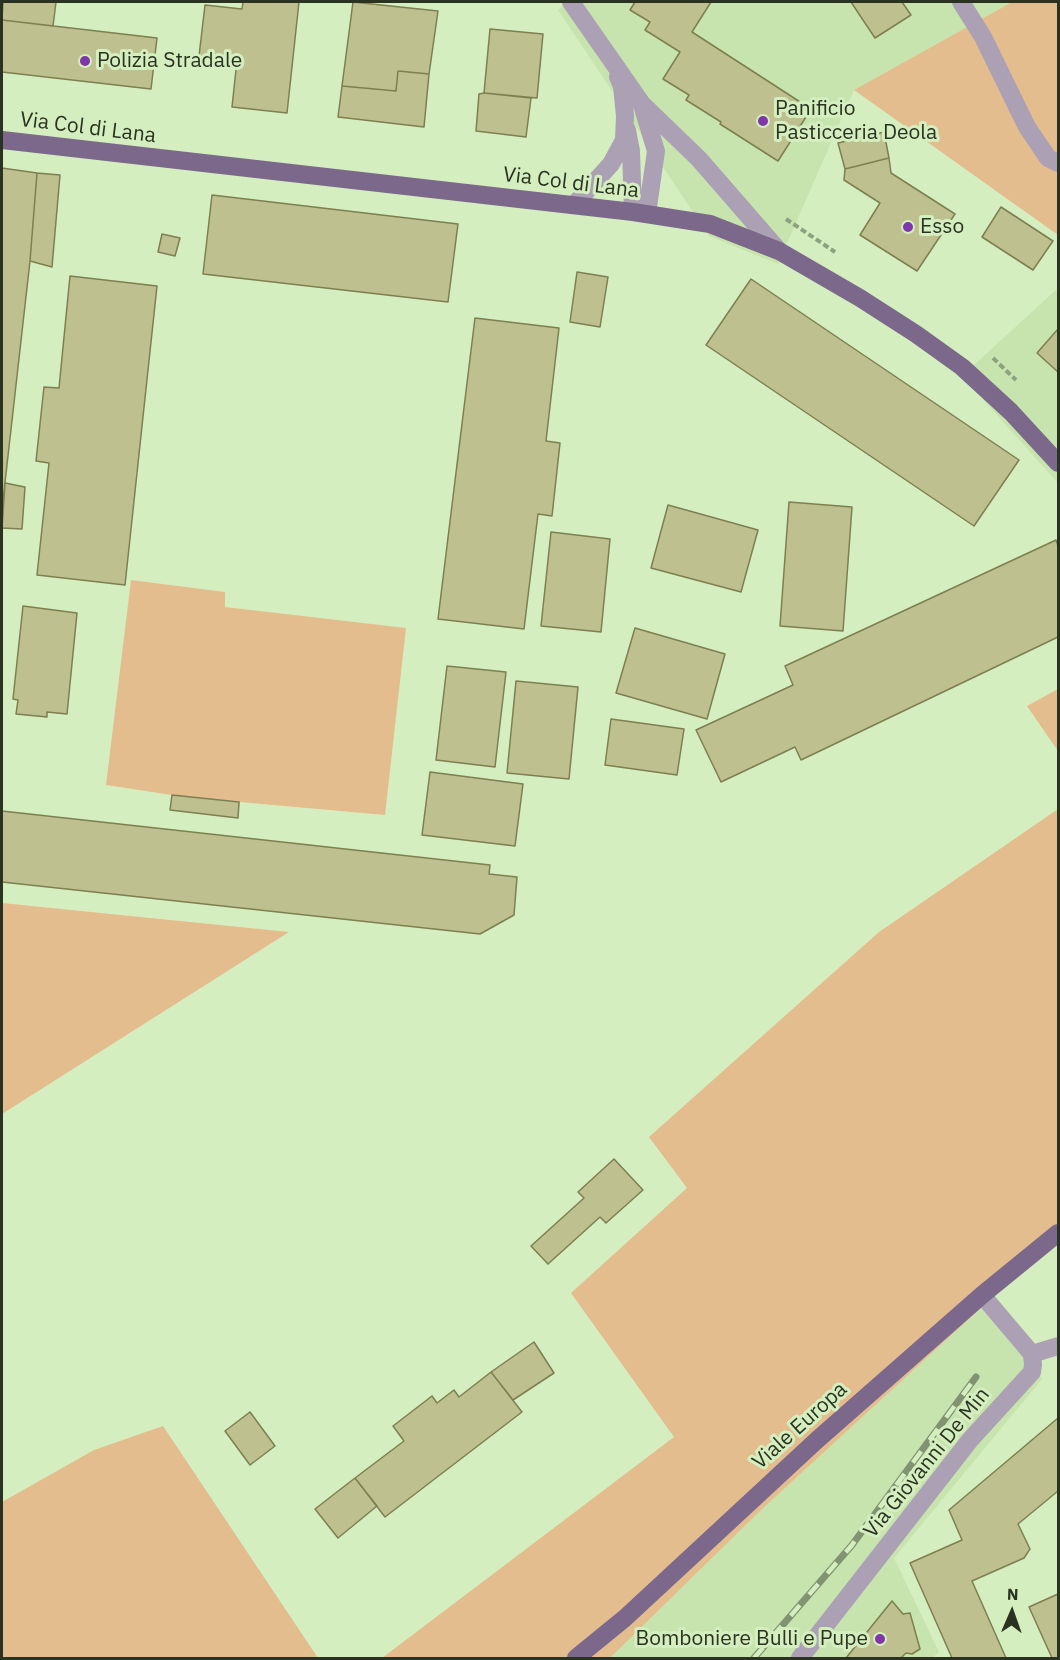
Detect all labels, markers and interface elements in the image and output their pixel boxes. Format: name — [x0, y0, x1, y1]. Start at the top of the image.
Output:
place label: Polizia Stradale — [97, 48, 242, 74]
marker: Polizia Stradale — [78, 54, 92, 68]
place label: Panificio Pasticceria Deola — [775, 96, 937, 146]
street label: Via Col di Lana — [19, 107, 157, 149]
marker: Panificio Pasticceria Deola — [756, 114, 770, 128]
street label: Via Col di Lana — [502, 162, 640, 204]
place label: Esso — [920, 214, 964, 240]
marker: Esso — [901, 220, 915, 234]
street label: Viale Europa — [748, 1377, 852, 1475]
street label: Via Giovanni De Min — [859, 1383, 995, 1543]
north arrow — [982, 1582, 1042, 1642]
text: N — [1006, 1584, 1019, 1604]
place label: Bomboniere Bulli e Pupe — [635, 1626, 868, 1652]
marker: Bomboniere Bulli e Pupe — [873, 1632, 887, 1646]

